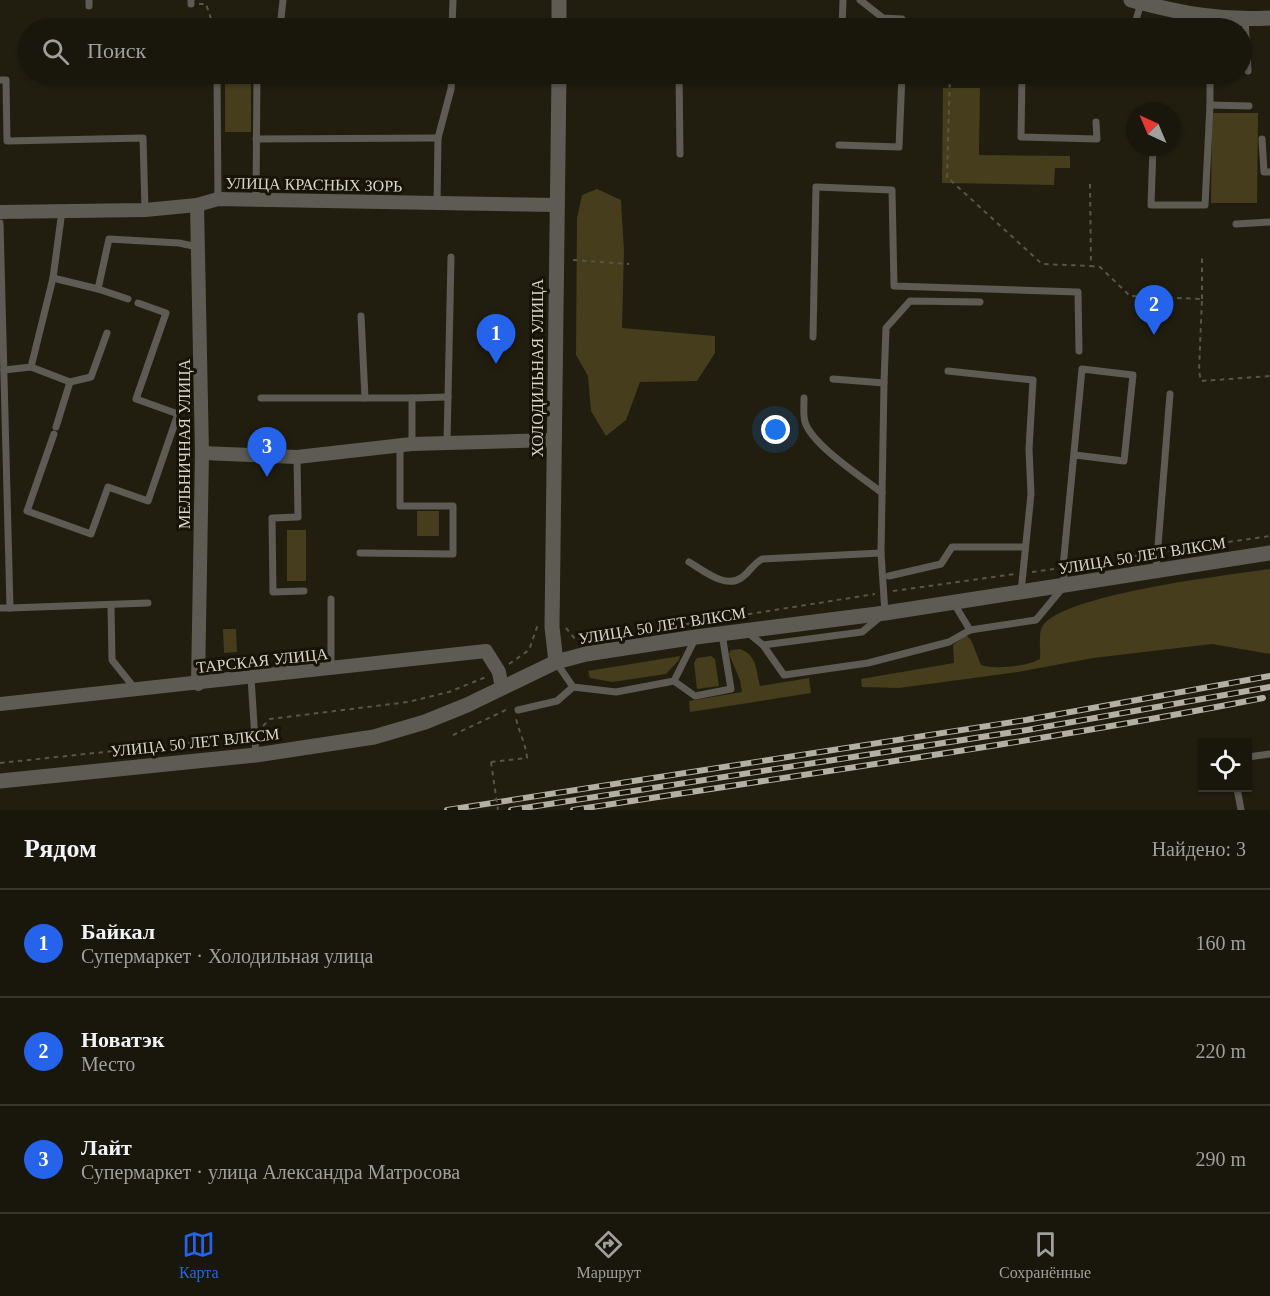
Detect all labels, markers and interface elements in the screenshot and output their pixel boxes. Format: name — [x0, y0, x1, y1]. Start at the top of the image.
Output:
search box — [18, 18, 1252, 84]
icon: search — [39, 35, 72, 68]
text: Поиск — [87, 38, 146, 63]
north arrow — [1126, 102, 1180, 156]
street label: УЛИЦА КРАСНЫХ ЗОРЬ — [225, 174, 402, 196]
street label: ХОЛОДИЛЬНАЯ УЛИЦА — [529, 278, 547, 457]
pin: 2 — [1134, 286, 1174, 335]
pin: 1 — [476, 314, 516, 364]
street label: МЕЛЬНИЧНАЯ УЛИЦА — [176, 358, 194, 529]
your location — [761, 415, 790, 444]
pin: 3 — [248, 428, 286, 477]
street label: УЛИЦА 50 ЛЕТ ВЛКСМ — [1057, 534, 1227, 578]
street label: УЛИЦА 50 ЛЕТ ВЛКСМ — [577, 604, 747, 648]
street label: ТАРСКАЯ УЛИЦА — [195, 645, 329, 677]
street label: УЛИЦА 50 ЛЕТ ВЛКСМ — [110, 725, 280, 761]
map controls — [1198, 738, 1252, 792]
button: locate — [1198, 738, 1252, 792]
text: Рядом — [24, 834, 97, 863]
text: Найдено: 3 — [1152, 838, 1246, 860]
text: Байкал — [81, 919, 155, 944]
text: 1 — [39, 932, 49, 954]
text: 160 m — [1195, 932, 1246, 954]
text: Супермаркет · Холодильная улица — [81, 945, 373, 967]
text: Новатэк — [81, 1027, 164, 1052]
text: 2 — [39, 1040, 49, 1062]
text: 220 m — [1195, 1040, 1246, 1062]
text: Место — [81, 1053, 135, 1075]
text: Лайт — [81, 1135, 132, 1160]
text: 3 — [39, 1148, 49, 1170]
text: 290 m — [1195, 1148, 1246, 1170]
text: Супермаркет · улица Александра Матросова — [81, 1161, 460, 1183]
tab: Карта — [179, 1228, 219, 1282]
tab: Маршрут — [577, 1228, 641, 1282]
tab: Сохранённые — [999, 1228, 1091, 1282]

